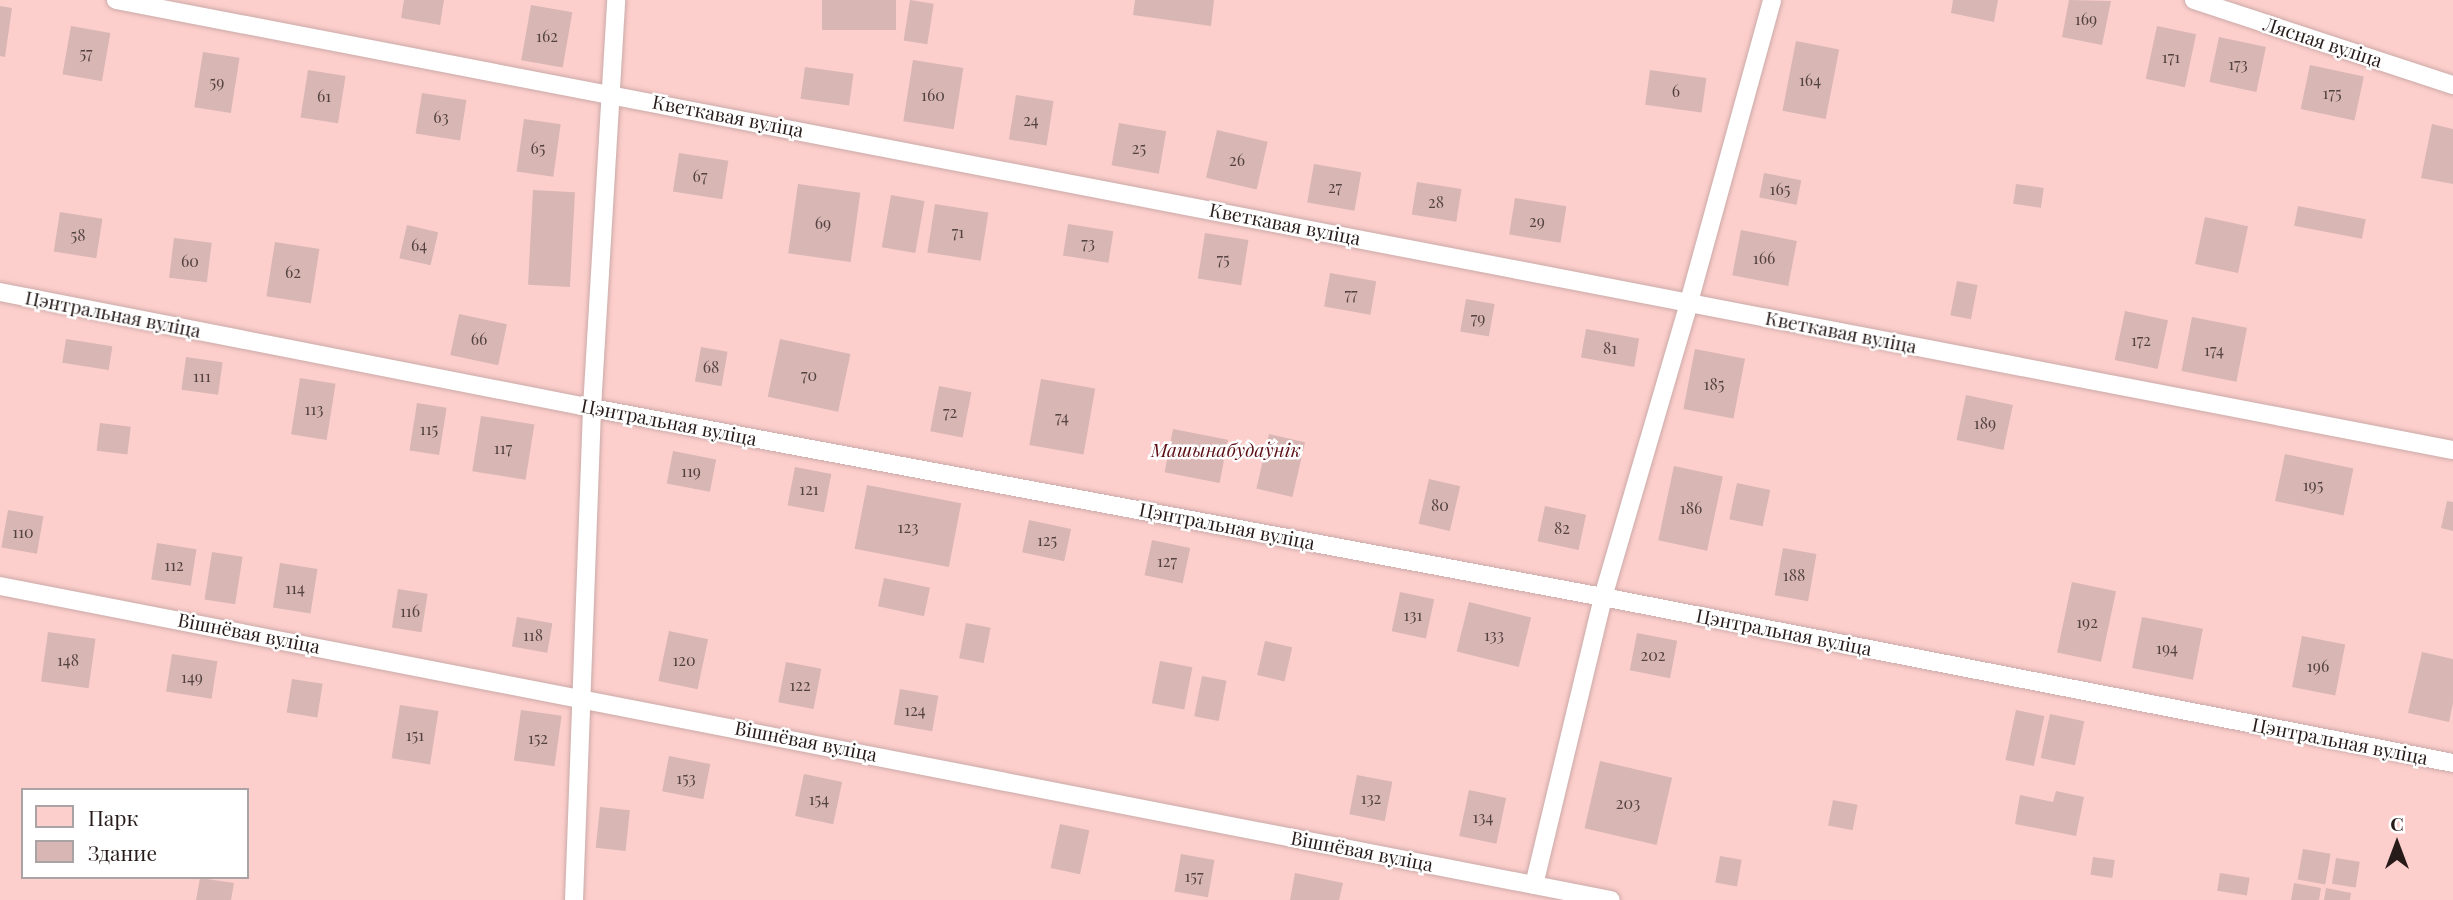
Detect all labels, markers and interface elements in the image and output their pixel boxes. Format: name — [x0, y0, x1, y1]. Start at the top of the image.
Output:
house number: 169 — [2075, 9, 2097, 29]
street label: Лясная вуліца — [2261, 12, 2385, 72]
house number: 162 — [536, 26, 558, 46]
house number: 57 — [79, 43, 93, 63]
house number: 171 — [2162, 47, 2180, 67]
house number: 173 — [2228, 54, 2248, 74]
house number: 164 — [1799, 70, 1821, 90]
house number: 59 — [210, 72, 224, 92]
house number: 6 — [1672, 81, 1680, 101]
house number: 175 — [2322, 83, 2342, 103]
house number: 160 — [921, 85, 945, 105]
house number: 61 — [317, 86, 331, 106]
street label: Кветкавая вуліца — [650, 90, 806, 142]
house number: 63 — [433, 107, 449, 127]
house number: 24 — [1023, 110, 1039, 130]
house number: 65 — [531, 138, 545, 158]
house number: 25 — [1132, 138, 1146, 158]
house number: 26 — [1229, 150, 1245, 170]
house number: 67 — [693, 166, 707, 186]
house number: 27 — [1328, 177, 1342, 197]
house number: 165 — [1770, 179, 1790, 199]
house number: 28 — [1428, 192, 1444, 212]
street label: Кветкавая вуліца — [1207, 198, 1363, 250]
house number: 29 — [1529, 211, 1545, 231]
house number: 69 — [815, 213, 831, 233]
house number: 71 — [952, 222, 964, 242]
house number: 58 — [71, 225, 85, 245]
house number: 73 — [1081, 233, 1095, 253]
house number: 64 — [411, 235, 427, 255]
house number: 166 — [1753, 248, 1775, 268]
house number: 75 — [1216, 249, 1230, 269]
house number: 60 — [181, 251, 199, 271]
house number: 62 — [285, 262, 301, 282]
house number: 77 — [1345, 284, 1357, 304]
street label: Цэнтральная вуліца — [23, 286, 203, 342]
street label: Кветкавая вуліца — [1763, 306, 1919, 358]
house number: 79 — [1471, 308, 1485, 328]
house number: 66 — [471, 329, 487, 349]
house number: 172 — [2131, 330, 2151, 350]
house number: 81 — [1603, 338, 1617, 358]
house number: 174 — [2204, 340, 2224, 360]
house number: 68 — [703, 357, 719, 377]
house number: 70 — [801, 365, 817, 385]
house number: 111 — [193, 366, 211, 386]
house number: 185 — [1704, 374, 1724, 394]
street label: Цэнтральная вуліца — [579, 394, 759, 450]
house number: 113 — [305, 399, 323, 419]
house number: 72 — [943, 402, 957, 422]
house number: 74 — [1055, 407, 1069, 427]
house number: 189 — [1974, 413, 1996, 433]
house number: 115 — [420, 419, 438, 439]
house number: 117 — [494, 438, 512, 458]
park label: Машынабудаўнік — [1151, 439, 1301, 461]
house number: 119 — [681, 461, 701, 481]
house number: 195 — [2303, 475, 2323, 495]
house number: 121 — [799, 479, 819, 499]
house number: 80 — [1431, 495, 1449, 515]
street label: Цэнтральная вуліца — [1137, 498, 1317, 554]
house number: 186 — [1680, 498, 1702, 518]
house number: 123 — [898, 517, 918, 537]
house number: 82 — [1554, 518, 1570, 538]
house number: 110 — [12, 522, 34, 542]
house number: 125 — [1037, 530, 1057, 550]
house number: 127 — [1157, 551, 1177, 571]
house number: 112 — [164, 555, 184, 575]
house number: 188 — [1783, 565, 1805, 585]
house number: 114 — [285, 578, 305, 598]
house number: 116 — [400, 601, 420, 621]
street label: Цэнтральная вуліца — [1694, 604, 1874, 660]
house number: 131 — [1404, 605, 1422, 625]
street label: Вішнёвая вуліца — [176, 608, 322, 658]
house number: 192 — [2076, 612, 2098, 632]
house number: 118 — [523, 625, 543, 645]
house number: 133 — [1484, 625, 1504, 645]
house number: 194 — [2156, 638, 2178, 658]
house number: 202 — [1641, 645, 1665, 665]
house number: 148 — [57, 650, 79, 670]
house number: 120 — [672, 650, 696, 670]
house number: 196 — [2307, 656, 2329, 676]
house number: 149 — [181, 667, 203, 687]
house number: 122 — [789, 675, 811, 695]
house number: 124 — [904, 700, 926, 720]
street label: Цэнтральная вуліца — [2250, 713, 2430, 769]
street label: Вішнёвая вуліца — [733, 716, 879, 766]
house number: 151 — [406, 725, 424, 745]
house number: 152 — [528, 728, 548, 748]
house number: 153 — [676, 768, 696, 788]
legend — [21, 788, 248, 879]
house number: 132 — [1361, 788, 1381, 808]
house number: 154 — [809, 789, 829, 809]
house number: 203 — [1616, 793, 1640, 813]
text: Парк — [88, 803, 138, 831]
house number: 134 — [1473, 807, 1493, 827]
north arrow — [2362, 809, 2432, 879]
text: С — [2390, 810, 2404, 836]
street label: Вішнёвая вуліца — [1289, 826, 1435, 876]
text: Здание — [88, 838, 157, 866]
house number: 157 — [1185, 866, 1203, 886]

